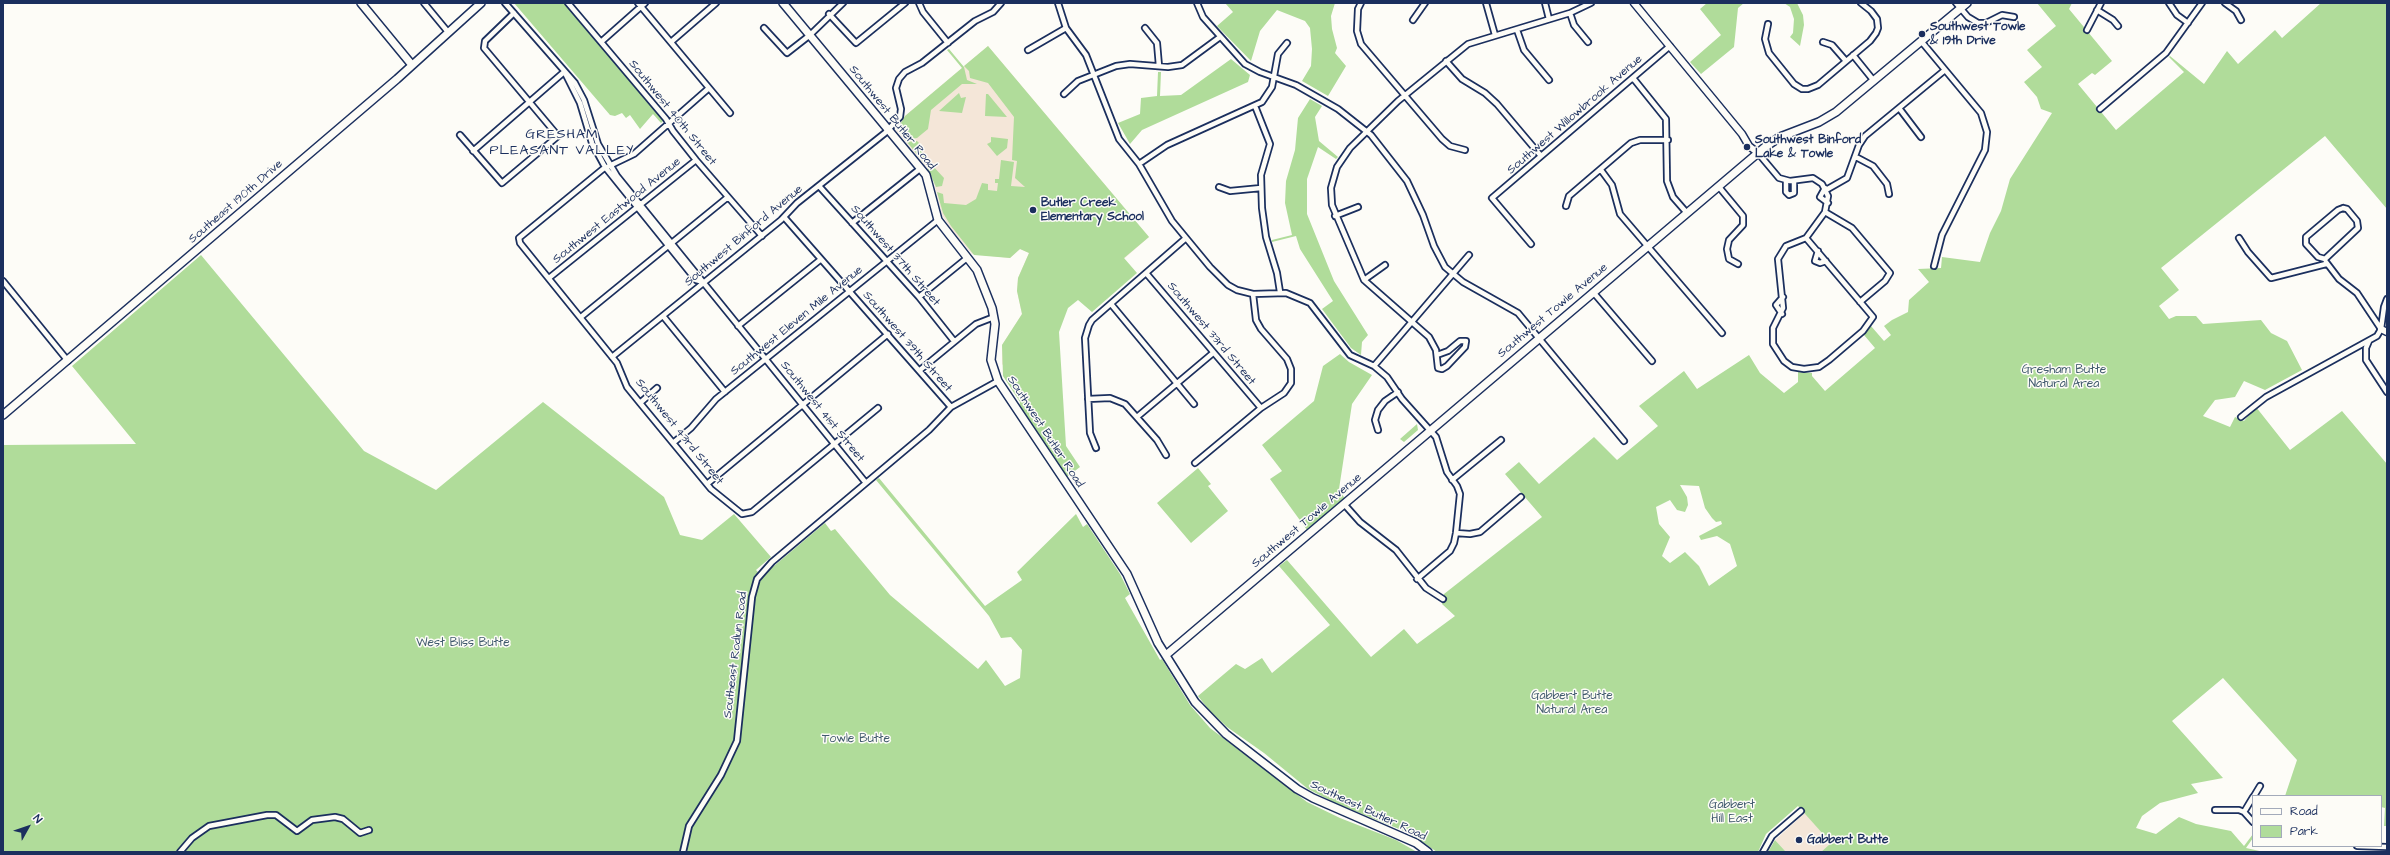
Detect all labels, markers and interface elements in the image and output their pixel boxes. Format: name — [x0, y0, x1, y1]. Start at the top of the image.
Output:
place label: Southwest Towle & 19th Drive — [1930, 20, 2026, 48]
marker: Southwest Towle & 19th Drive — [1917, 29, 1927, 39]
street label: Southwest Willowbrook Avenue — [1504, 52, 1646, 178]
street label: Southwest 40th Street — [625, 57, 719, 169]
street label: Southwest Butler Road — [845, 63, 939, 173]
district label: GRESHAM PLEASANT VALLEY — [490, 127, 634, 160]
place label: Southwest Binford Lake & Towle — [1755, 133, 1861, 161]
marker: Southwest Binford Lake & Towle — [1742, 142, 1752, 152]
street label: Southwest Eastwood Avenue — [550, 155, 684, 267]
street label: Southeast 190th Drive — [186, 157, 286, 247]
street label: Southwest Binford Avenue — [682, 182, 806, 290]
place label: Butler Creek Elementary School — [1041, 196, 1144, 224]
street label: Southwest 37th Street — [847, 202, 943, 310]
marker: Butler Creek Elementary School — [1028, 205, 1038, 215]
street label: Southwest Towle Avenue — [1495, 261, 1611, 361]
street label: Southwest Eleven Mile Avenue — [728, 263, 866, 379]
street label: Southwest 33rd Street — [1164, 280, 1258, 388]
street label: Southwest 39th Street — [859, 289, 955, 395]
street label: Southwest 41st Street — [777, 359, 867, 465]
park label: Gresham Butte Natural Area — [2022, 363, 2106, 391]
street label: Southwest Butler Road — [1004, 374, 1086, 490]
street label: Southwest 43rd Street — [632, 376, 726, 488]
street label: Southwest Towle Avenue — [1249, 471, 1365, 571]
street label: Southeast Rodlun Road — [721, 591, 751, 719]
park label: West Bliss Butte — [416, 636, 510, 650]
park label: Gabbert Butte Natural Area — [1531, 689, 1613, 717]
park label: Towle Butte — [822, 732, 890, 746]
street label: Southeast Butler Road — [1308, 778, 1428, 844]
legend — [2252, 795, 2382, 847]
park label: Gabbert Hill East — [1709, 798, 1755, 826]
text: Road — [2290, 803, 2318, 820]
north arrow — [8, 807, 48, 847]
text: N — [30, 811, 46, 826]
text: Park — [2290, 823, 2318, 840]
place label: Gabbert Butte — [1807, 833, 1888, 847]
marker: Gabbert Butte — [1794, 835, 1804, 845]

